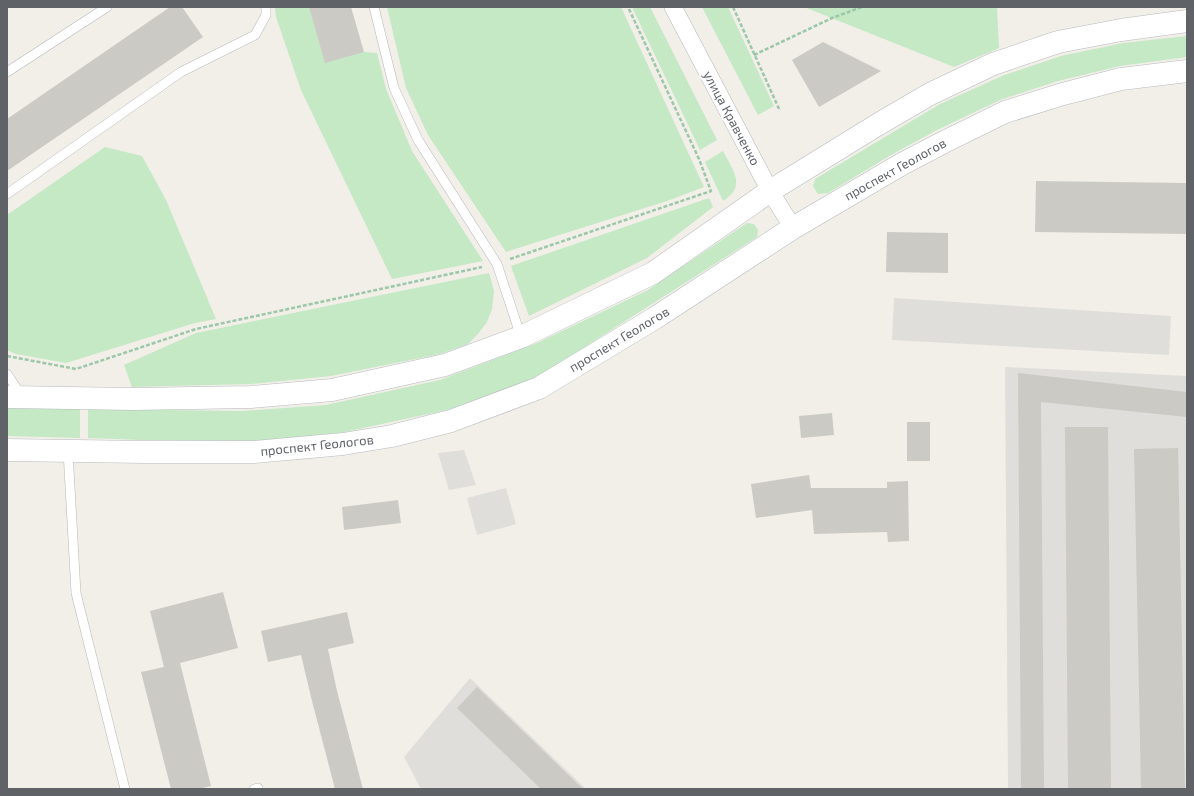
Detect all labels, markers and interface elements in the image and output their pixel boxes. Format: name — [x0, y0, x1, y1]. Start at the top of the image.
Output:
street label: улица Кравченко — [700, 68, 764, 168]
street label: проспект Геологов — [841, 134, 949, 204]
street label: проспект Геологов — [566, 303, 672, 375]
street label: проспект Геологов — [260, 431, 374, 459]

